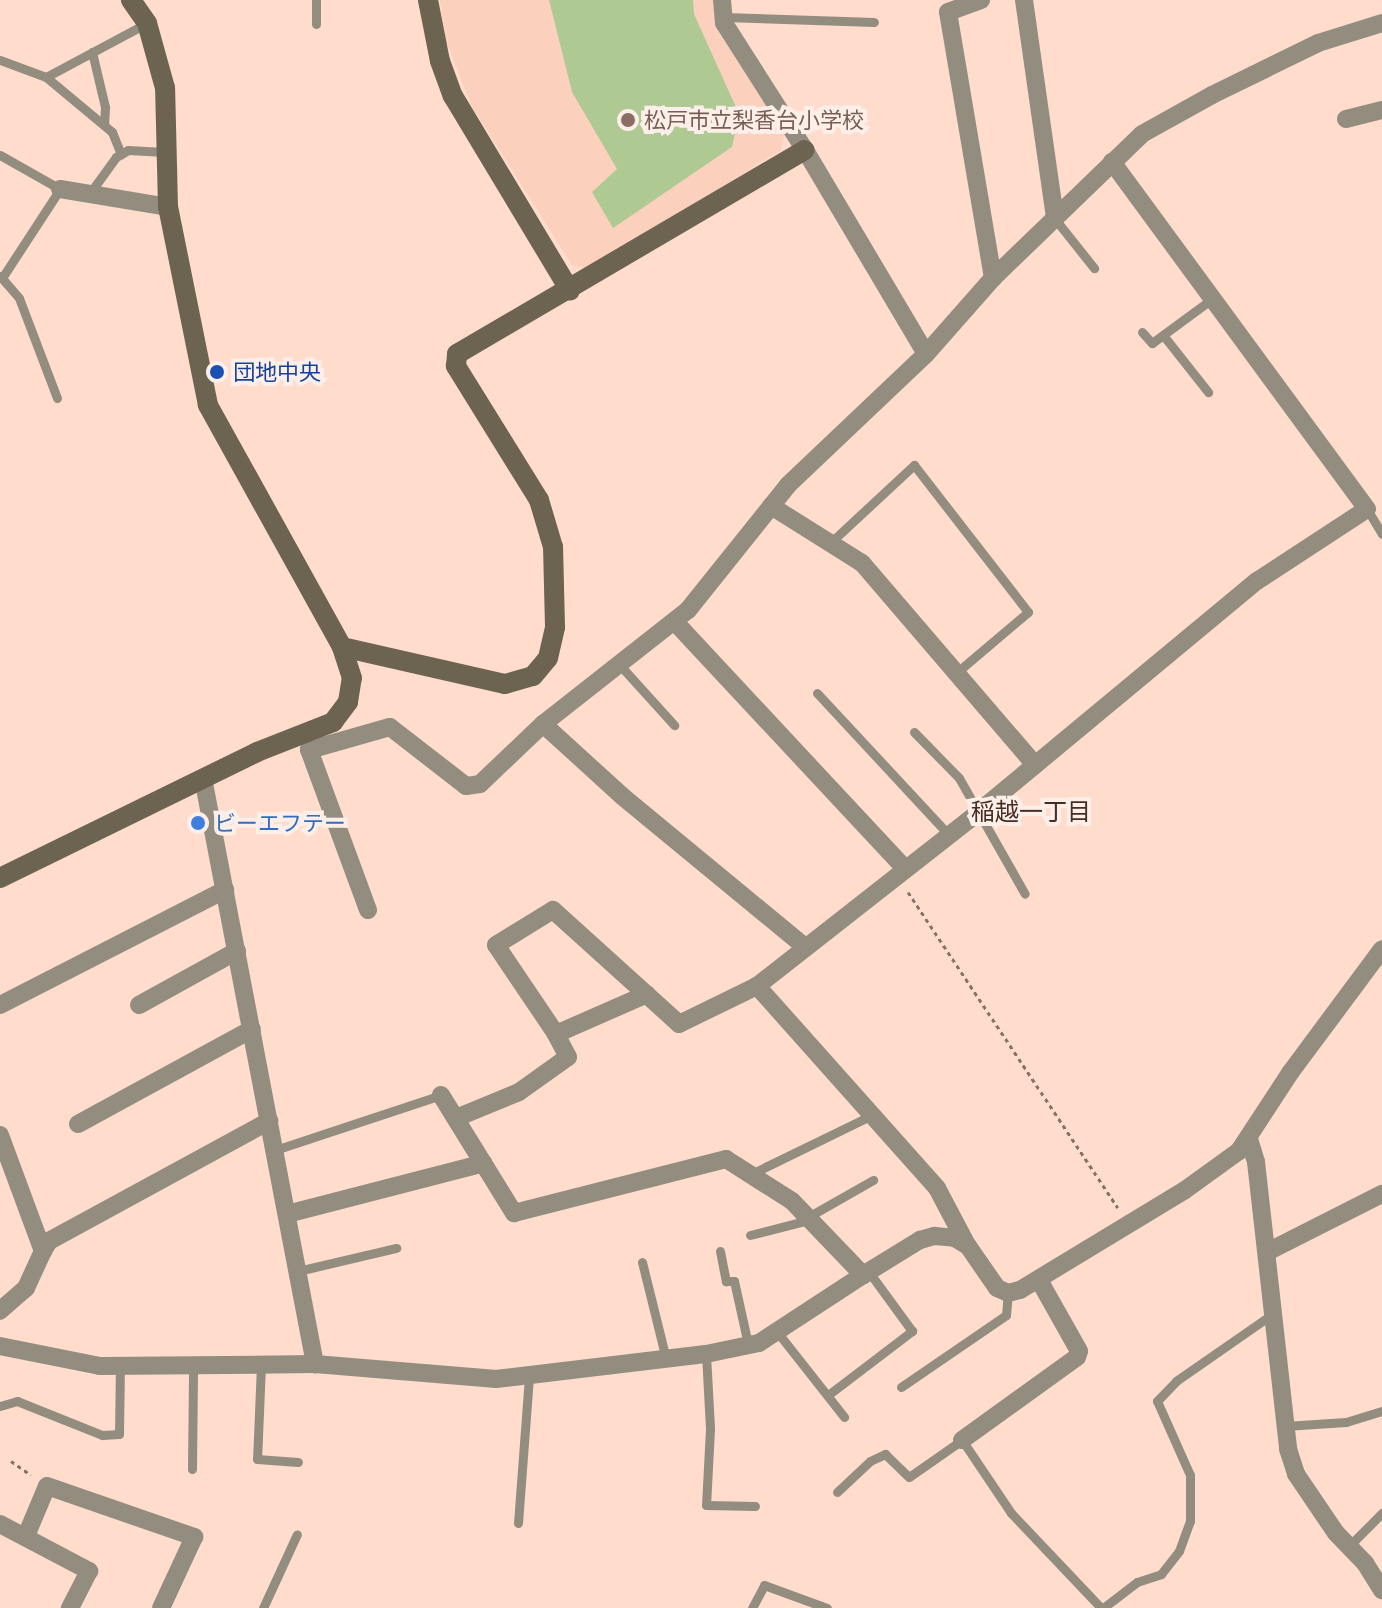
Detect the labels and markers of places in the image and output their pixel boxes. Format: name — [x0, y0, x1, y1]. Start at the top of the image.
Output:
place label: 松戸市立梨香台小学校 — [644, 107, 864, 133]
marker: 松戸市立梨香台小学校 — [619, 111, 637, 129]
place label: 団地中央 — [233, 359, 321, 385]
marker: 団地中央 — [208, 363, 226, 381]
place label: ビーエフテー — [214, 810, 346, 836]
marker: ビーエフテー — [189, 814, 207, 832]

